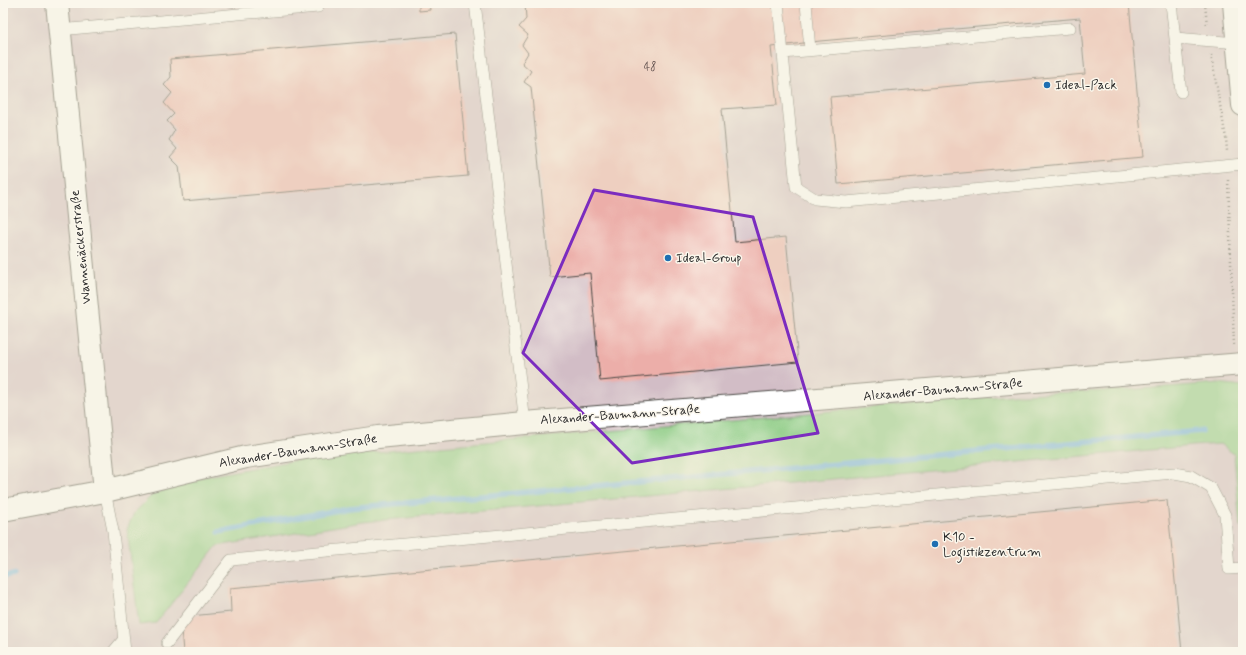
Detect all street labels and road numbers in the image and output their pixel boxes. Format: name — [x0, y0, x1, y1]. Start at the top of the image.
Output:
street label: Wannenäckerstraße — [67, 189, 95, 305]
street label: Alexander-Baumann-Straße — [863, 375, 1023, 405]
street label: Alexander-Baumann-Straße — [540, 401, 700, 429]
street label: Alexander-Baumann-Straße — [218, 430, 378, 472]

